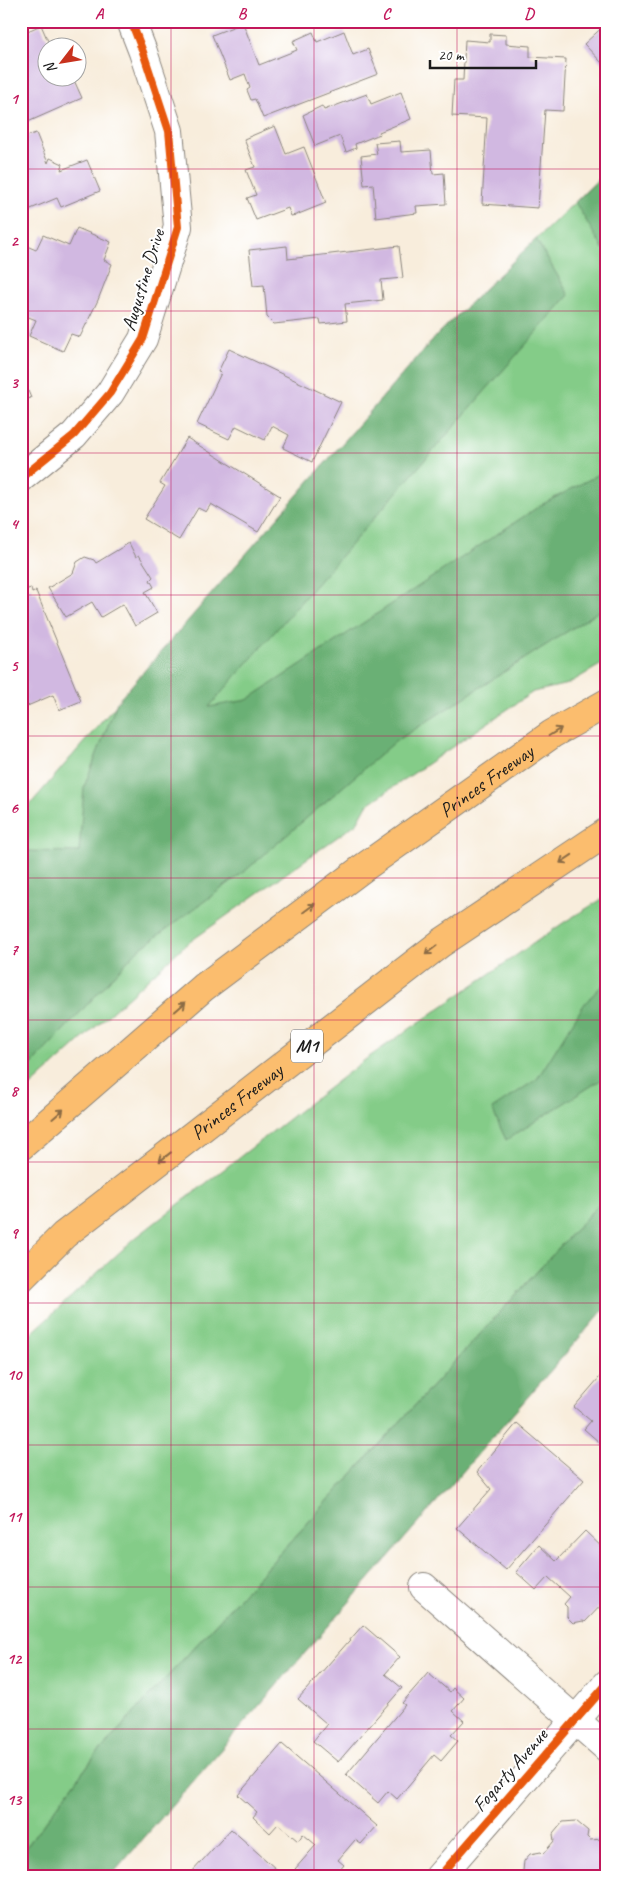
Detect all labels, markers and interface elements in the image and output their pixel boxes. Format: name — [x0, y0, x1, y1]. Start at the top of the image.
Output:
text: A — [95, 4, 105, 24]
text: B — [238, 4, 248, 24]
text: C — [382, 4, 392, 24]
text: D — [524, 4, 535, 24]
north arrow — [38, 38, 88, 88]
scale bar — [430, 38, 537, 70]
text: 20 m — [438, 46, 465, 65]
text: N — [41, 58, 61, 77]
text: 1 — [10, 89, 19, 109]
street label: Augustine Drive — [116, 225, 171, 334]
text: 2 — [10, 231, 19, 251]
text: 3 — [10, 373, 19, 393]
text: 4 — [10, 514, 19, 534]
text: 5 — [11, 656, 20, 676]
one-way arrow — [548, 727, 562, 738]
street label: Princes Freeway — [434, 738, 540, 823]
text: 6 — [10, 798, 19, 818]
one-way arrow — [559, 854, 573, 864]
one-way arrow — [302, 903, 316, 913]
text: 7 — [10, 940, 19, 960]
one-way arrow — [424, 945, 438, 955]
one-way arrow — [174, 1002, 187, 1013]
road number: M1 — [291, 1030, 323, 1062]
street label: Princes Freeway — [186, 1057, 289, 1145]
text: 8 — [10, 1081, 19, 1101]
one-way arrow — [51, 1109, 64, 1120]
one-way arrow — [159, 1151, 172, 1162]
text: 9 — [10, 1223, 19, 1243]
text: 10 — [7, 1365, 23, 1385]
text: 11 — [7, 1507, 23, 1527]
text: 12 — [7, 1649, 23, 1669]
street label: Fogarty Avenue — [467, 1722, 554, 1817]
text: 13 — [7, 1790, 23, 1810]

